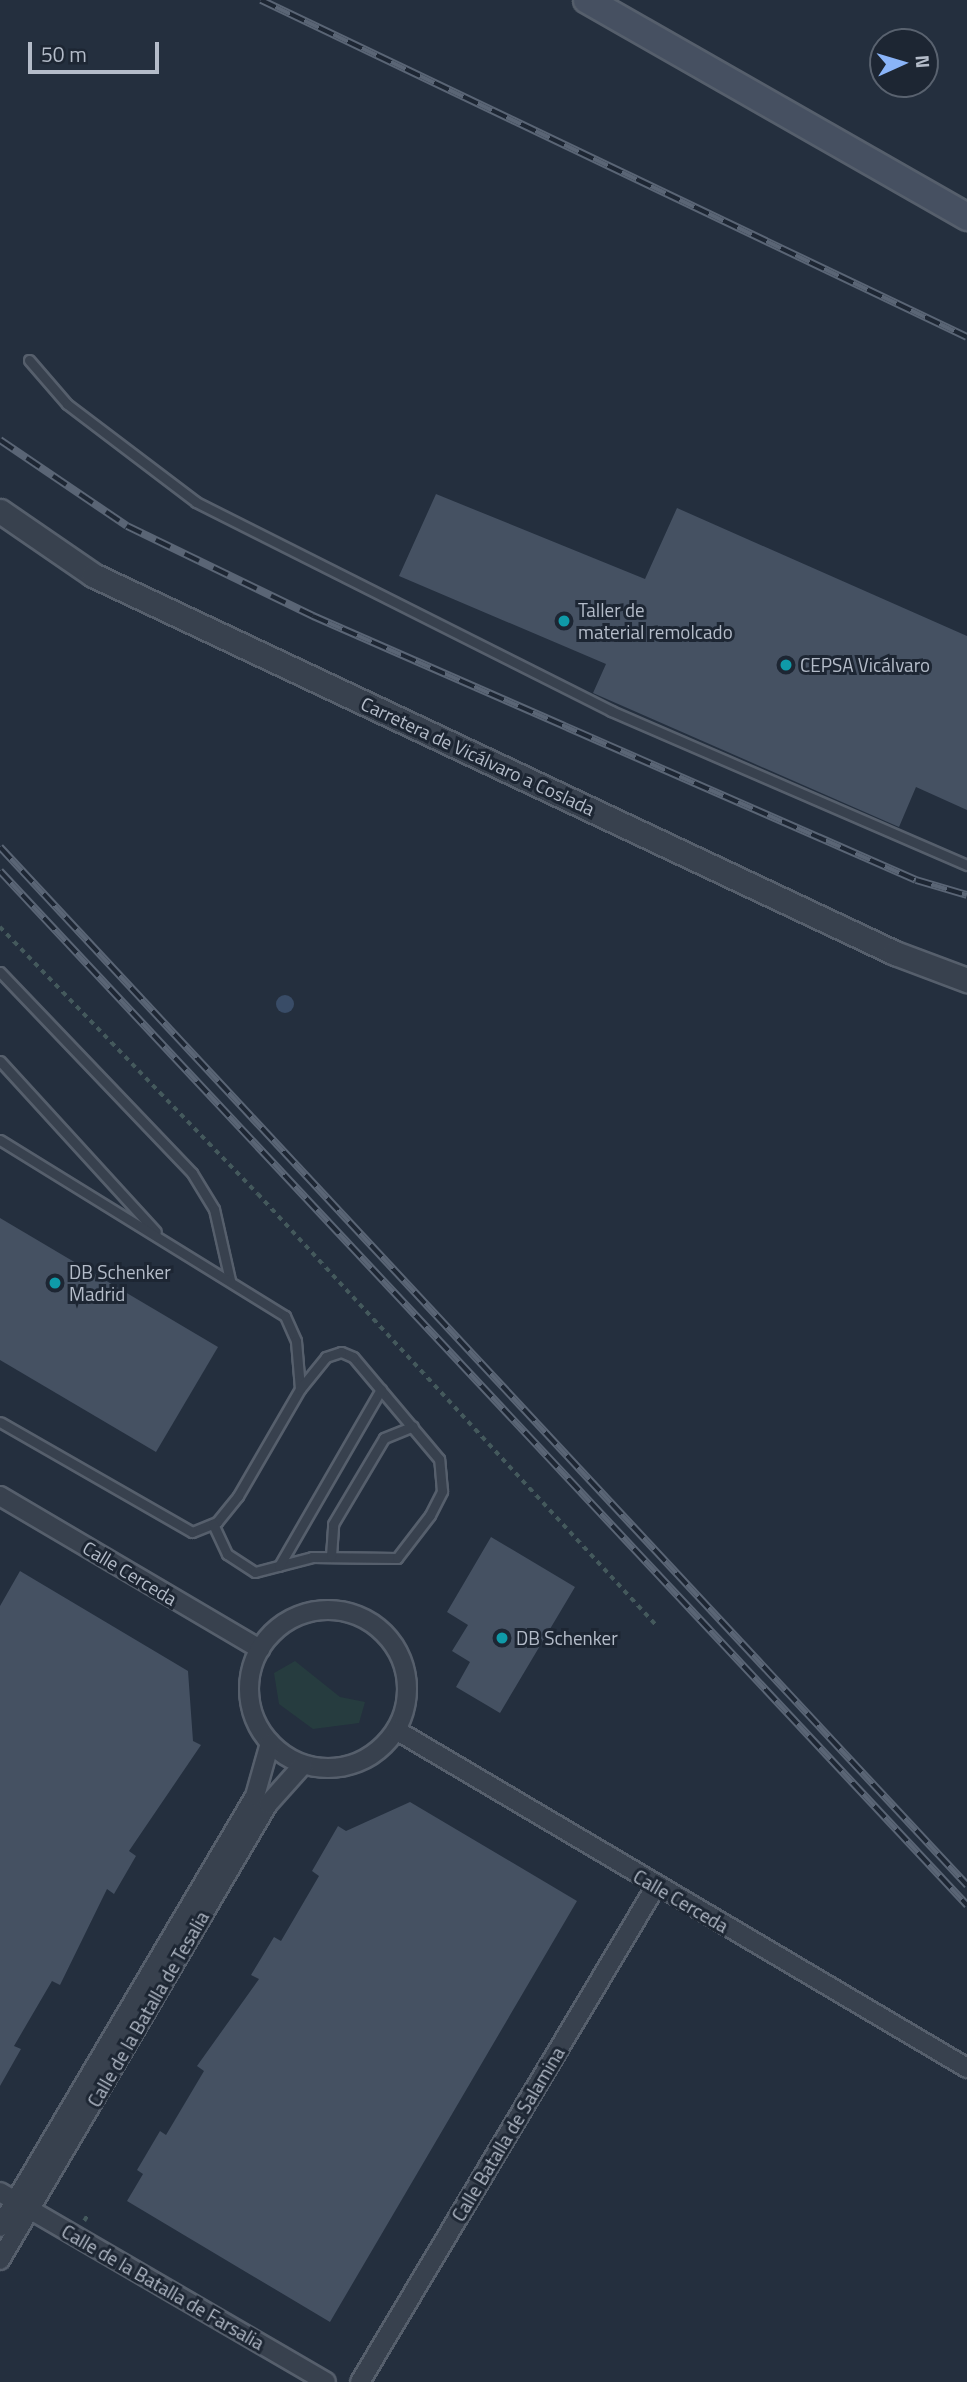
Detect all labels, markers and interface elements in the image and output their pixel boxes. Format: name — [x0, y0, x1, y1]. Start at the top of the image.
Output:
scale bar — [32, 28, 163, 72]
north arrow — [869, 28, 939, 98]
text: 50 m — [41, 38, 87, 70]
text: N — [909, 54, 938, 69]
place label: Taller de material remolcado — [578, 599, 733, 643]
marker: Taller de material remolcado — [556, 613, 572, 629]
place label: CEPSA Vicálvaro — [800, 654, 930, 676]
marker: CEPSA Vicálvaro — [778, 657, 794, 673]
street label: Carretera de Vicálvaro a Coslada — [357, 692, 599, 820]
place label: DB Schenker Madrid — [69, 1261, 171, 1305]
marker: DB Schenker Madrid — [47, 1275, 63, 1291]
street label: Calle Cerceda — [79, 1536, 181, 1610]
place label: DB Schenker — [516, 1627, 618, 1649]
marker: DB Schenker — [494, 1630, 510, 1646]
street label: Calle Cerceda — [629, 1865, 733, 1937]
street label: Calle de la Batalla de Tesalia — [83, 1907, 213, 2111]
street label: Calle Batalla de Salamina — [447, 2043, 569, 2225]
street label: Calle de la Batalla de Farsalia — [58, 2220, 268, 2354]

